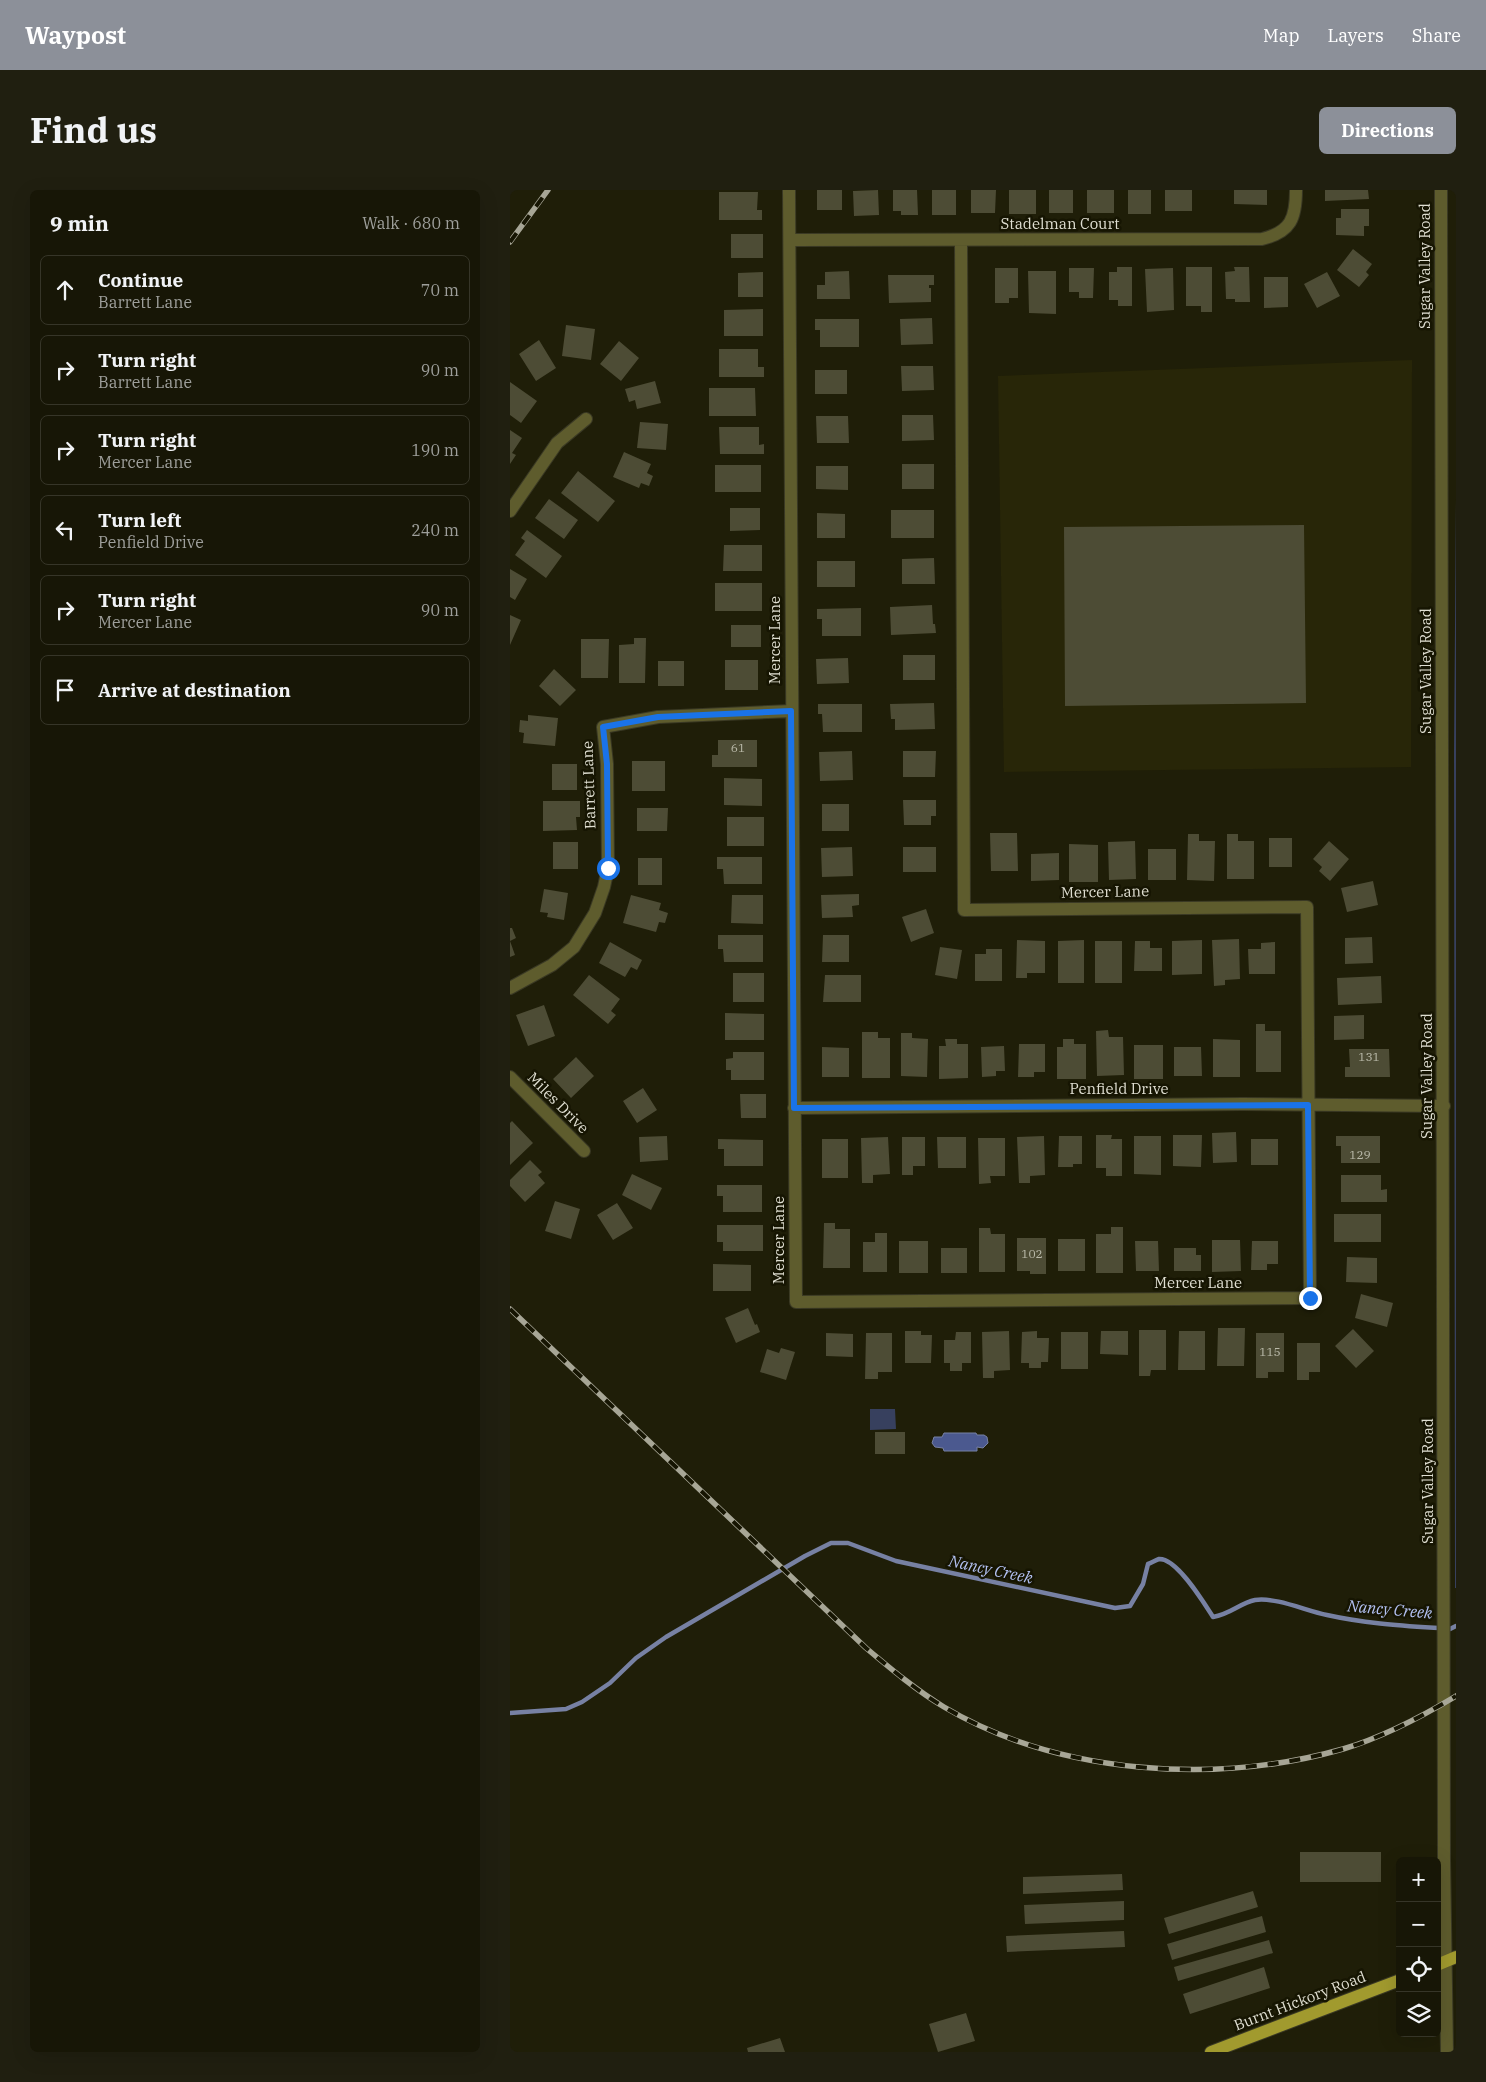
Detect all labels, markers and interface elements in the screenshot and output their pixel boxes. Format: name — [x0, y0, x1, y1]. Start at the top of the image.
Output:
text: Waypost — [25, 19, 126, 51]
text: Map — [1263, 24, 1300, 47]
text: Layers — [1328, 24, 1384, 47]
text: Share — [1412, 24, 1461, 47]
text: Find us — [30, 107, 157, 153]
button: Directions — [1319, 107, 1456, 154]
street label: Sugar Valley Road — [1415, 203, 1434, 329]
text: 9 min — [50, 209, 109, 237]
text: Walk · 680 m — [362, 213, 460, 233]
street label: Stadelman Court — [1001, 214, 1119, 233]
text: Continue — [98, 268, 183, 292]
icon: ahead — [51, 276, 79, 304]
text: 70 m — [421, 280, 459, 300]
text: Barrett Lane — [98, 292, 192, 312]
text: Turn right — [98, 348, 196, 372]
icon: right — [51, 356, 79, 384]
text: 90 m — [421, 360, 459, 380]
text: Barrett Lane — [98, 372, 192, 392]
text: Turn right — [98, 428, 196, 452]
icon: right — [51, 436, 79, 464]
text: 190 m — [411, 440, 459, 460]
text: Mercer Lane — [98, 452, 192, 472]
text: Turn left — [98, 508, 181, 532]
icon: left — [51, 516, 79, 544]
text: 240 m — [411, 520, 459, 540]
text: Penfield Drive — [98, 532, 204, 552]
text: Turn right — [98, 588, 196, 612]
icon: right — [51, 596, 79, 624]
street label: Mercer Lane — [765, 596, 784, 684]
text: 90 m — [421, 600, 459, 620]
street label: Sugar Valley Road — [1416, 608, 1435, 734]
text: Mercer Lane — [98, 612, 192, 632]
icon: arrive — [51, 676, 79, 704]
text: Arrive at destination — [98, 678, 291, 702]
house number: 61 — [731, 740, 745, 755]
street label: Barrett Lane — [577, 741, 600, 829]
route start — [597, 857, 620, 880]
street label: Mercer Lane — [1061, 881, 1149, 902]
street label: Sugar Valley Road — [1417, 1013, 1436, 1139]
house number: 131 — [1358, 1049, 1380, 1064]
street label: Miles Drive — [524, 1068, 593, 1137]
street label: Penfield Drive — [1069, 1079, 1169, 1098]
house number: 129 — [1349, 1147, 1371, 1162]
street label: Mercer Lane — [769, 1196, 788, 1284]
house number: 102 — [1021, 1246, 1043, 1261]
street label: Mercer Lane — [1154, 1273, 1242, 1292]
route end — [1299, 1287, 1322, 1310]
house number: 115 — [1259, 1344, 1281, 1359]
street label: Sugar Valley Road — [1418, 1418, 1437, 1544]
water label: Nancy Creek — [946, 1550, 1035, 1588]
water label: Nancy Creek — [1346, 1595, 1434, 1623]
map controls — [1396, 1857, 1441, 2037]
button: + — [1396, 1857, 1441, 1902]
button: − — [1396, 1902, 1441, 1947]
button: locate — [1396, 1947, 1441, 1992]
street label: Burnt Hickory Road — [1231, 1967, 1368, 2034]
button: layers — [1396, 1992, 1441, 2037]

